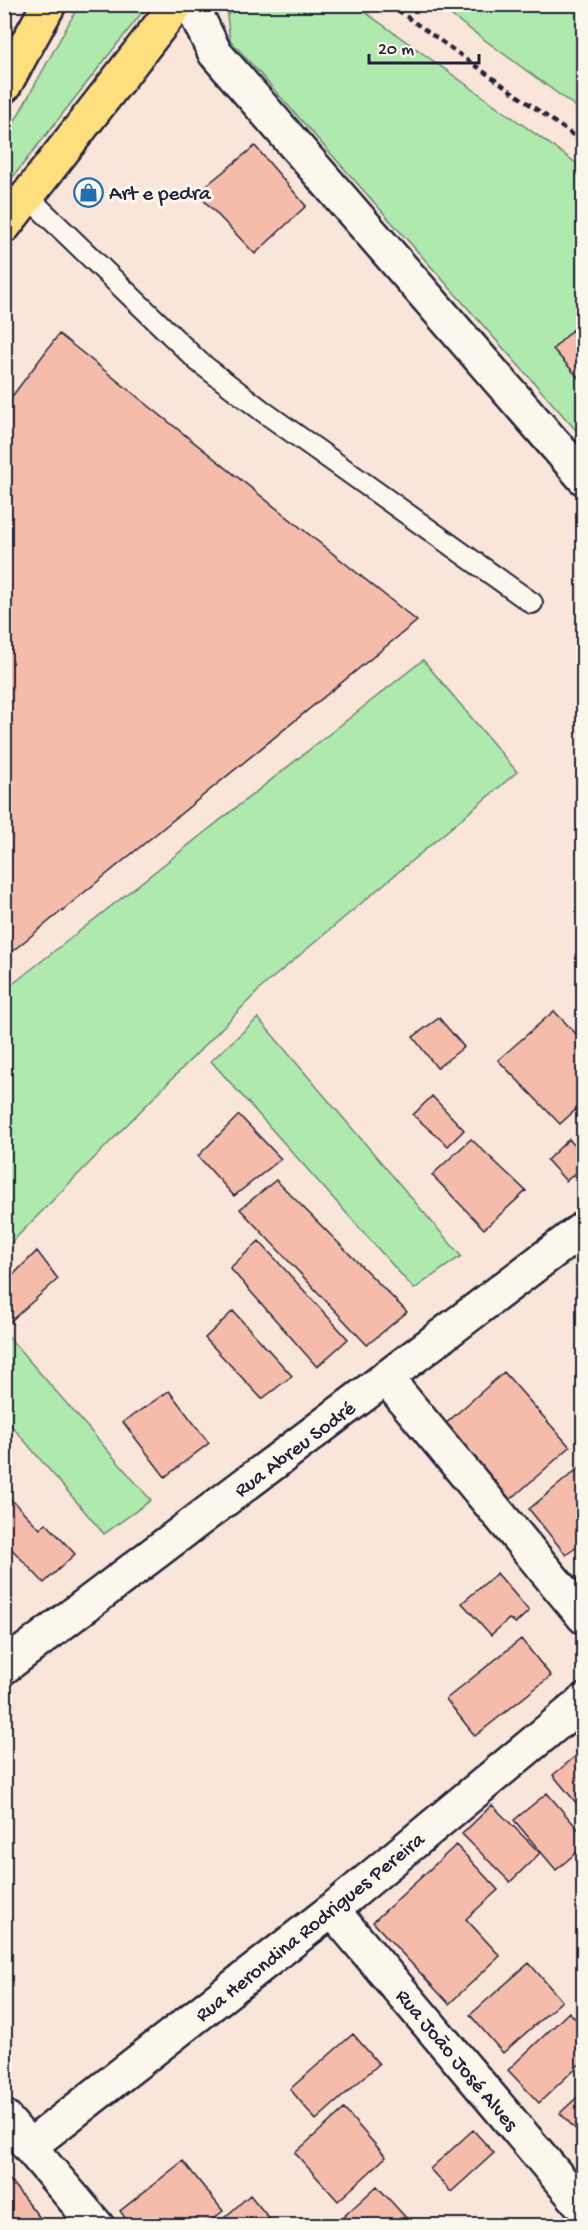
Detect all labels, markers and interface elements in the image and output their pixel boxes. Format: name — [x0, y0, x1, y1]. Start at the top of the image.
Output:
scale bar — [369, 27, 478, 65]
text: 20 m — [378, 40, 414, 61]
shop icon: Art e pedra — [72, 176, 104, 208]
place label: Art e pedra — [109, 183, 212, 208]
street label: Rua Abreu Sodré — [231, 1396, 363, 1504]
street label: Rua Herondina Rodrigues Pereira — [191, 1828, 432, 2029]
street label: Rua João José Alves — [389, 1985, 523, 2138]

